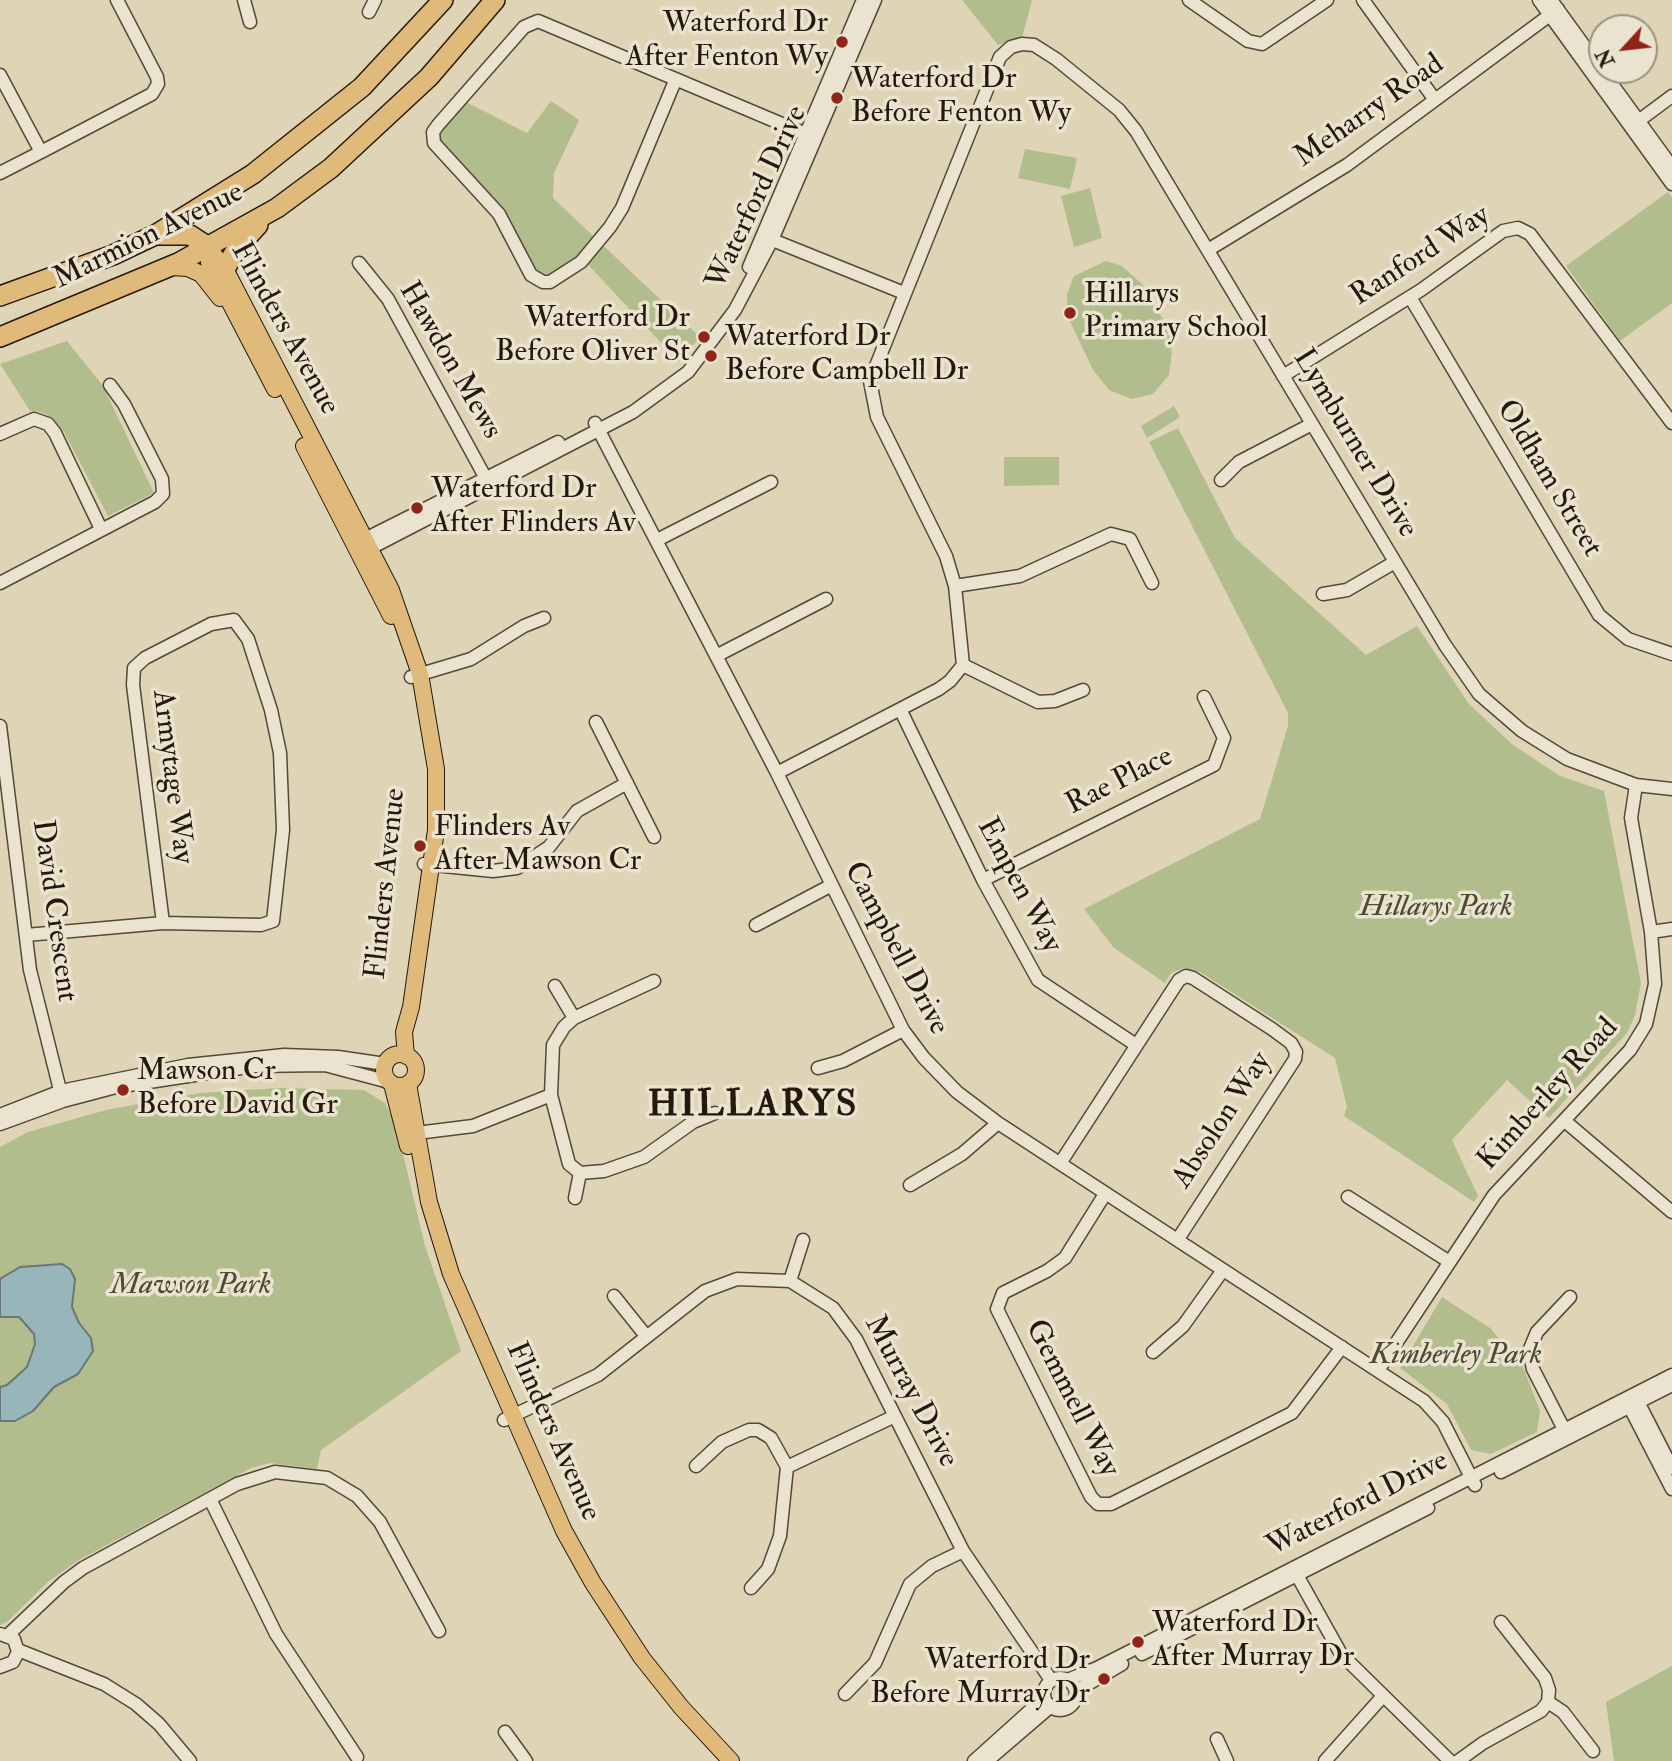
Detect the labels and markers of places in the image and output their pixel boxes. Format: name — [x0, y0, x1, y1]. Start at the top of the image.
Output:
place label: Waterford Dr After Fenton Wy — [625, 7, 828, 78]
marker: Waterford Dr After Fenton Wy — [834, 34, 850, 50]
place label: Waterford Dr Before Fenton Wy — [851, 63, 1071, 134]
marker: Waterford Dr Before Fenton Wy — [829, 90, 845, 106]
place label: Hillarys Primary School — [1084, 278, 1268, 348]
place label: Waterford Dr Before Oliver St — [495, 302, 690, 372]
marker: Hillarys Primary School — [1062, 305, 1078, 321]
place label: Waterford Dr Before Campbell Dr — [725, 321, 968, 392]
marker: Waterford Dr Before Oliver St — [696, 329, 712, 345]
marker: Waterford Dr Before Campbell Dr — [703, 348, 719, 364]
place label: Waterford Dr After Flinders Av — [431, 473, 636, 544]
marker: Waterford Dr After Flinders Av — [409, 500, 425, 516]
place label: Flinders Av After Mawson Cr — [434, 811, 641, 882]
marker: Flinders Av After Mawson Cr — [412, 838, 428, 854]
place label: Mawson Cr Before David Gr — [137, 1055, 338, 1126]
marker: Mawson Cr Before David Gr — [115, 1082, 131, 1098]
place label: Waterford Dr After Murray Dr — [1152, 1607, 1354, 1678]
marker: Waterford Dr After Murray Dr — [1130, 1634, 1146, 1650]
place label: Waterford Dr Before Murray Dr — [870, 1644, 1090, 1714]
marker: Waterford Dr Before Murray Dr — [1096, 1671, 1112, 1687]

